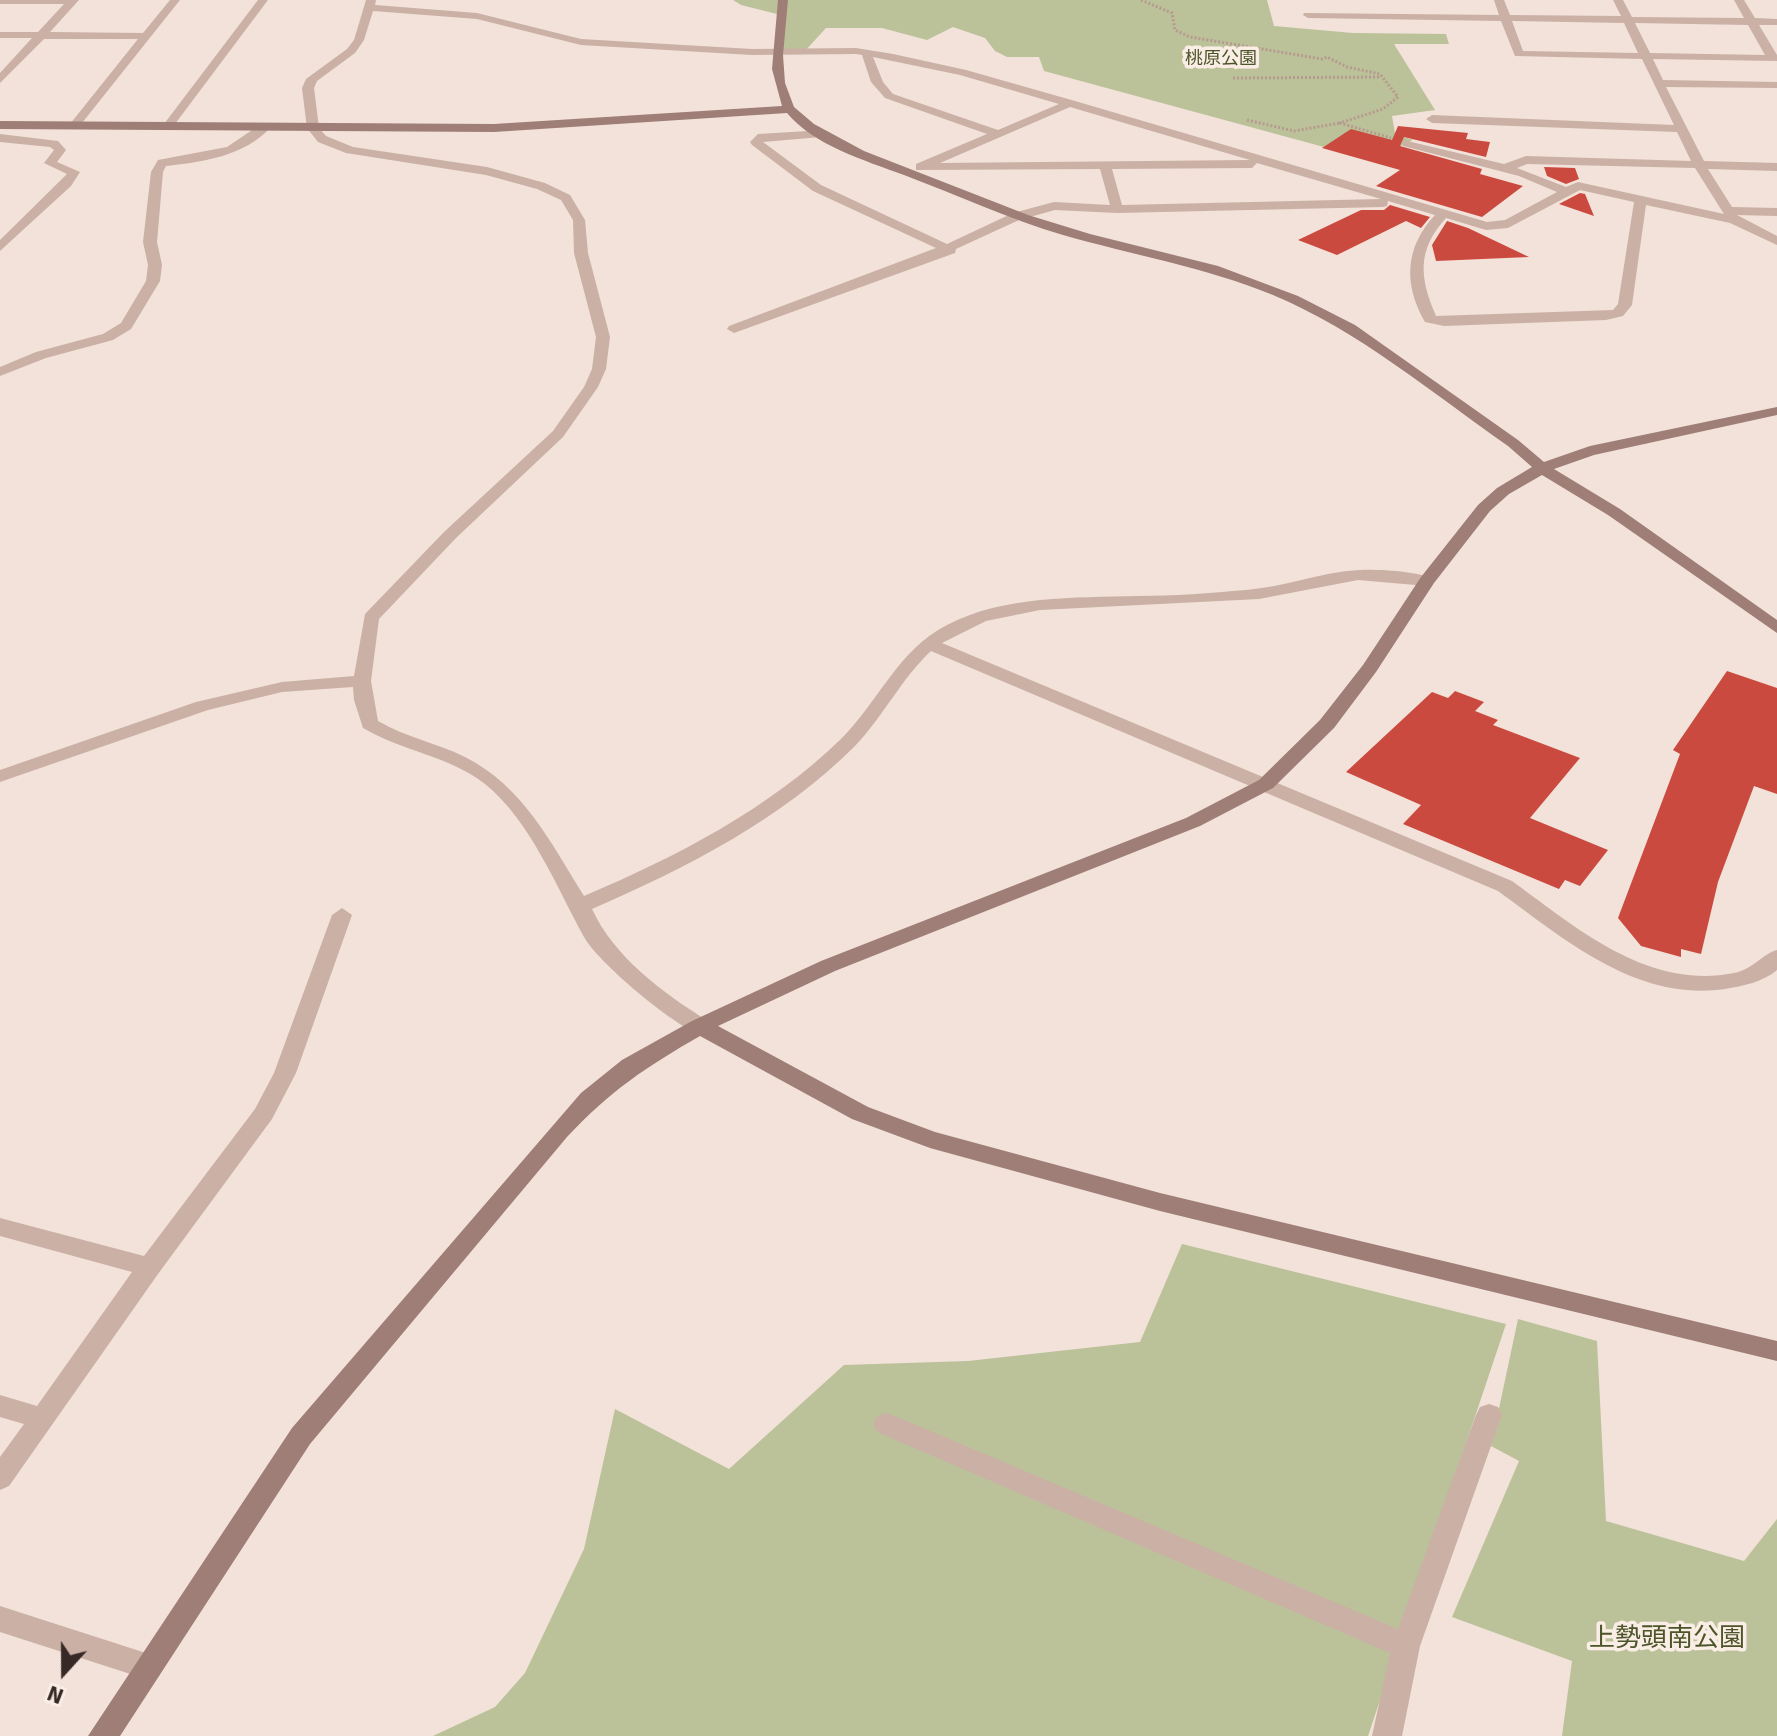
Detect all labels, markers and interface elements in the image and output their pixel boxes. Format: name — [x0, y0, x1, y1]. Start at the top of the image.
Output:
park label: 桃原公園 — [1185, 48, 1257, 70]
park label: 上勢頭南公園 — [1589, 1623, 1745, 1655]
north arrow — [24, 1632, 104, 1712]
text: N — [43, 1680, 67, 1710]

